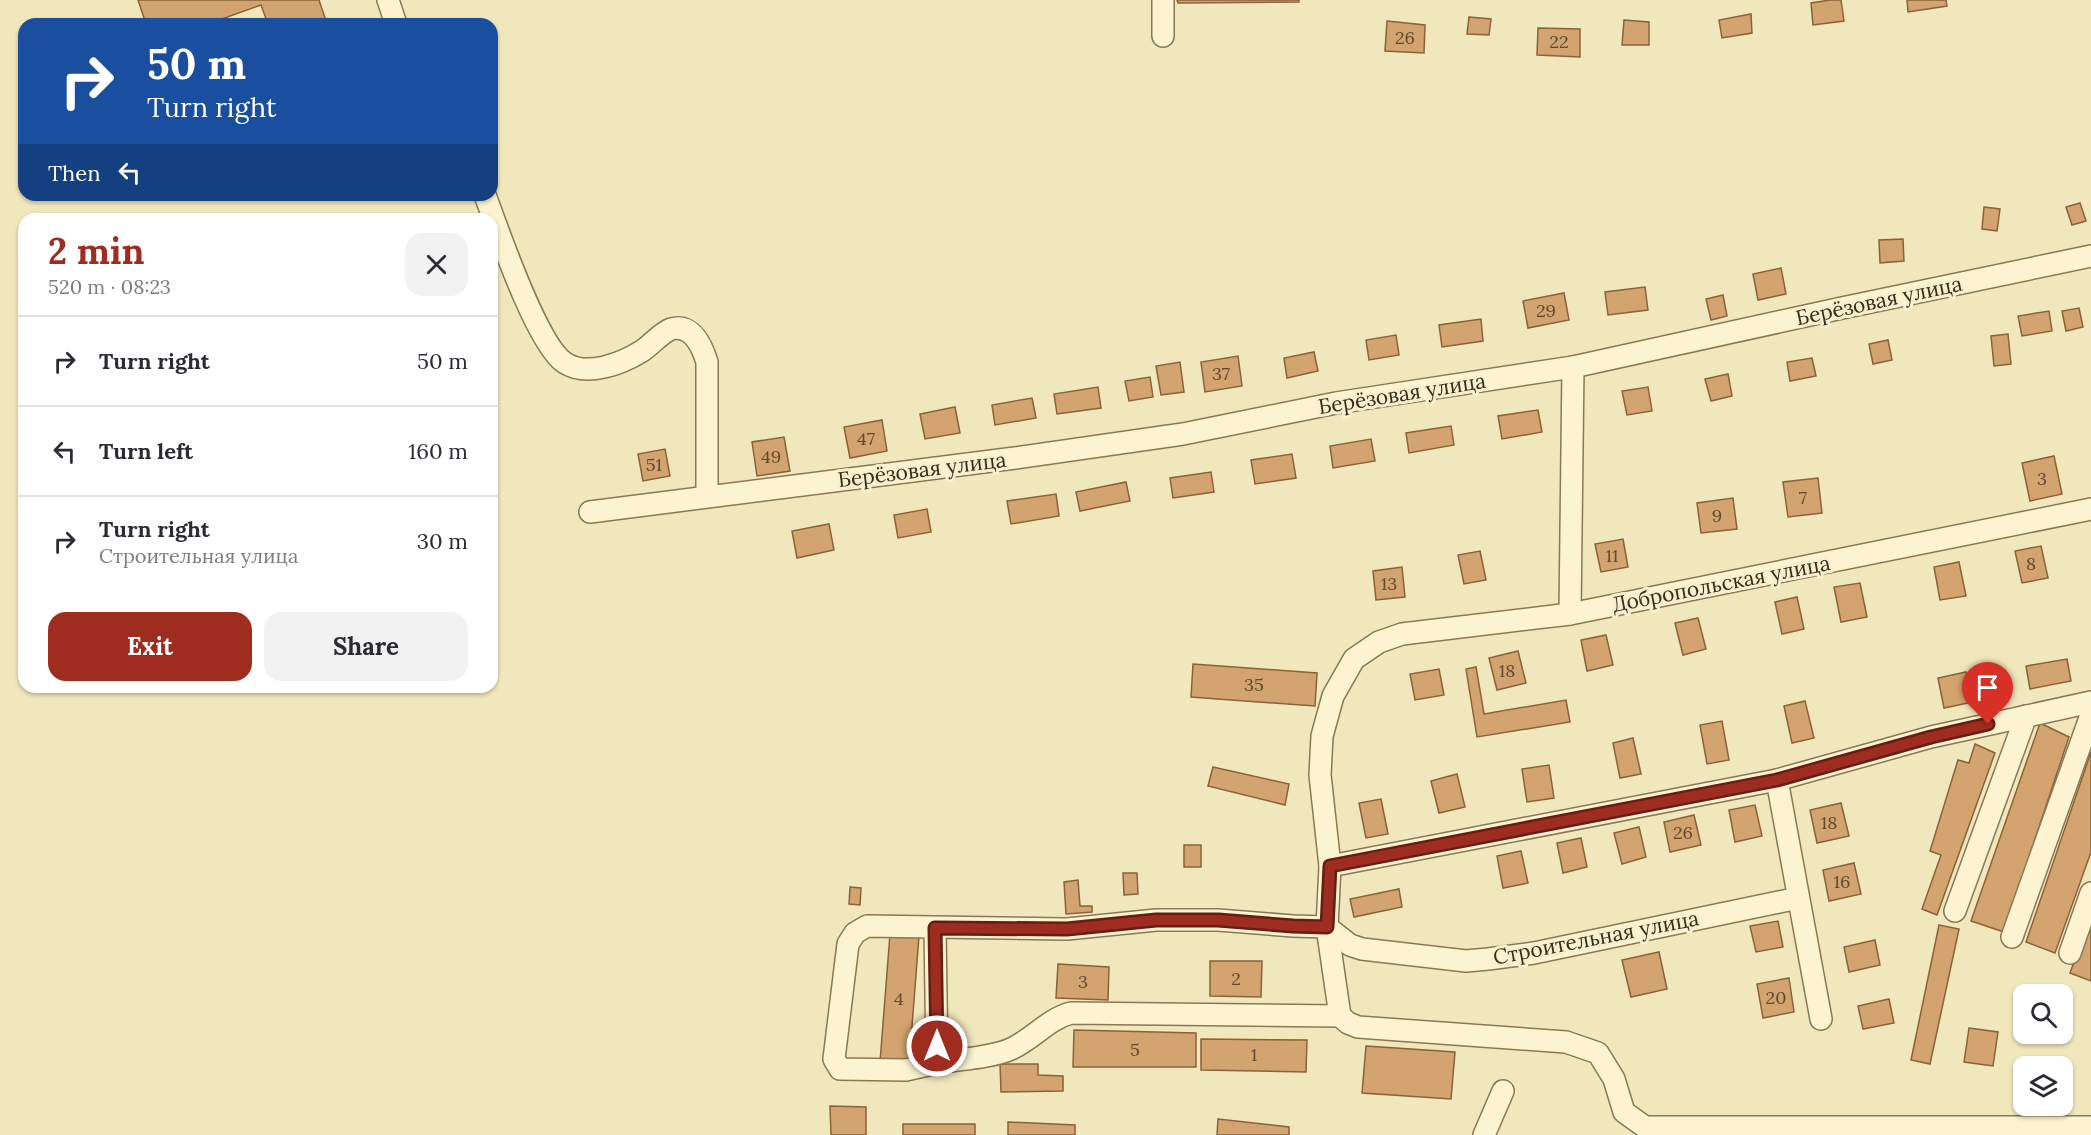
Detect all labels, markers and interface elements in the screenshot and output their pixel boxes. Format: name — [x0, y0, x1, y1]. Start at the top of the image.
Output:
house number: 26 — [1395, 26, 1415, 49]
house number: 22 — [1549, 30, 1569, 53]
text: 50 m — [147, 37, 246, 91]
icon: right — [48, 42, 126, 120]
text: Turn right — [147, 90, 276, 124]
icon: left — [113, 156, 146, 189]
text: Then — [48, 159, 101, 187]
text: 2 min — [48, 228, 145, 274]
button: close — [405, 233, 468, 296]
street label: Берёзовая улица — [1793, 270, 1965, 331]
text: 520 m · 08:23 — [48, 274, 171, 299]
house number: 29 — [1536, 299, 1556, 322]
icon: right — [48, 345, 81, 378]
text: Turn right — [99, 347, 210, 375]
text: 50 m — [417, 347, 468, 375]
house number: 37 — [1212, 362, 1230, 385]
street label: Берёзовая улица — [1316, 367, 1488, 420]
house number: 47 — [857, 427, 875, 450]
icon: left — [48, 435, 81, 468]
text: Turn left — [99, 437, 193, 465]
text: 160 m — [408, 437, 468, 465]
house number: 49 — [761, 445, 781, 468]
street label: Берёзовая улица — [836, 446, 1008, 493]
house number: 51 — [646, 453, 662, 476]
house number: 3 — [2037, 467, 2047, 490]
house number: 7 — [1799, 486, 1807, 509]
house number: 9 — [1712, 504, 1722, 527]
text: Turn right — [99, 515, 210, 543]
icon: right — [48, 525, 81, 558]
text: 30 m — [417, 527, 468, 555]
text: Строительная улица — [99, 543, 298, 568]
house number: 11 — [1605, 544, 1619, 567]
street label: Добропольская улица — [1609, 549, 1833, 618]
house number: 8 — [2026, 552, 2036, 575]
house number: 13 — [1381, 572, 1397, 595]
button: Exit — [48, 612, 252, 681]
button: Share — [264, 612, 468, 681]
house number: 18 — [1499, 659, 1515, 682]
pin — [1962, 662, 2013, 724]
icon: arrive — [1971, 671, 2004, 704]
house number: 35 — [1244, 673, 1264, 696]
house number: 18 — [1821, 811, 1837, 834]
house number: 26 — [1673, 821, 1693, 844]
house number: 16 — [1834, 870, 1850, 893]
street label: Строительная улица — [1491, 904, 1701, 971]
house number: 2 — [1231, 967, 1241, 990]
house number: 3 — [1078, 970, 1088, 993]
map controls — [2013, 984, 2073, 1116]
button: search — [2013, 984, 2073, 1044]
house number: 20 — [1766, 986, 1786, 1009]
house number: 4 — [894, 987, 904, 1010]
position arrow — [905, 1014, 969, 1078]
house number: 5 — [1130, 1038, 1140, 1061]
house number: 1 — [1251, 1043, 1257, 1066]
button: layers — [2013, 1056, 2073, 1116]

